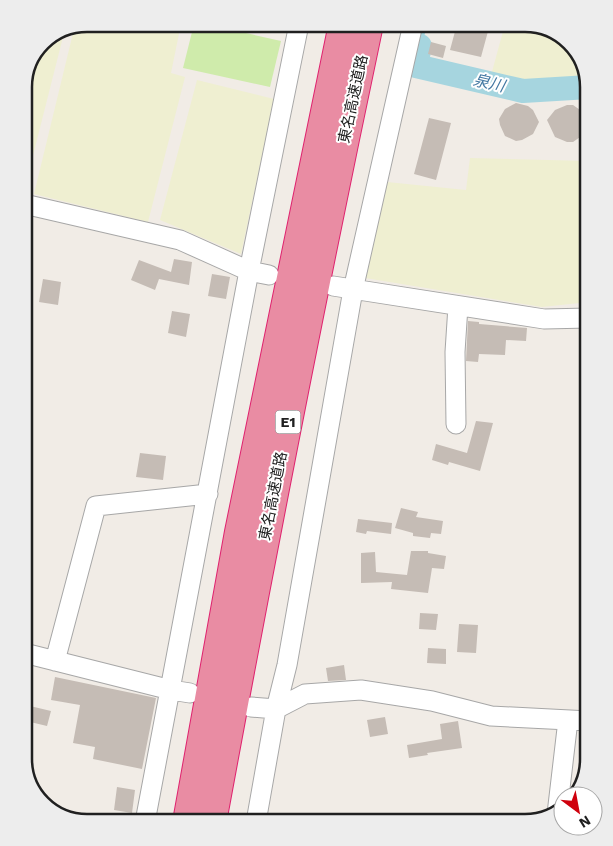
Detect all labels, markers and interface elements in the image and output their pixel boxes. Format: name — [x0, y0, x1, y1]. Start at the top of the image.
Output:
street label: 東名高速道路 — [335, 53, 371, 145]
water label: 泉川 — [471, 70, 509, 96]
road number: E1 — [276, 411, 300, 434]
street label: 東名高速道路 — [256, 450, 290, 542]
north arrow — [553, 786, 603, 836]
text: N — [576, 812, 594, 832]

